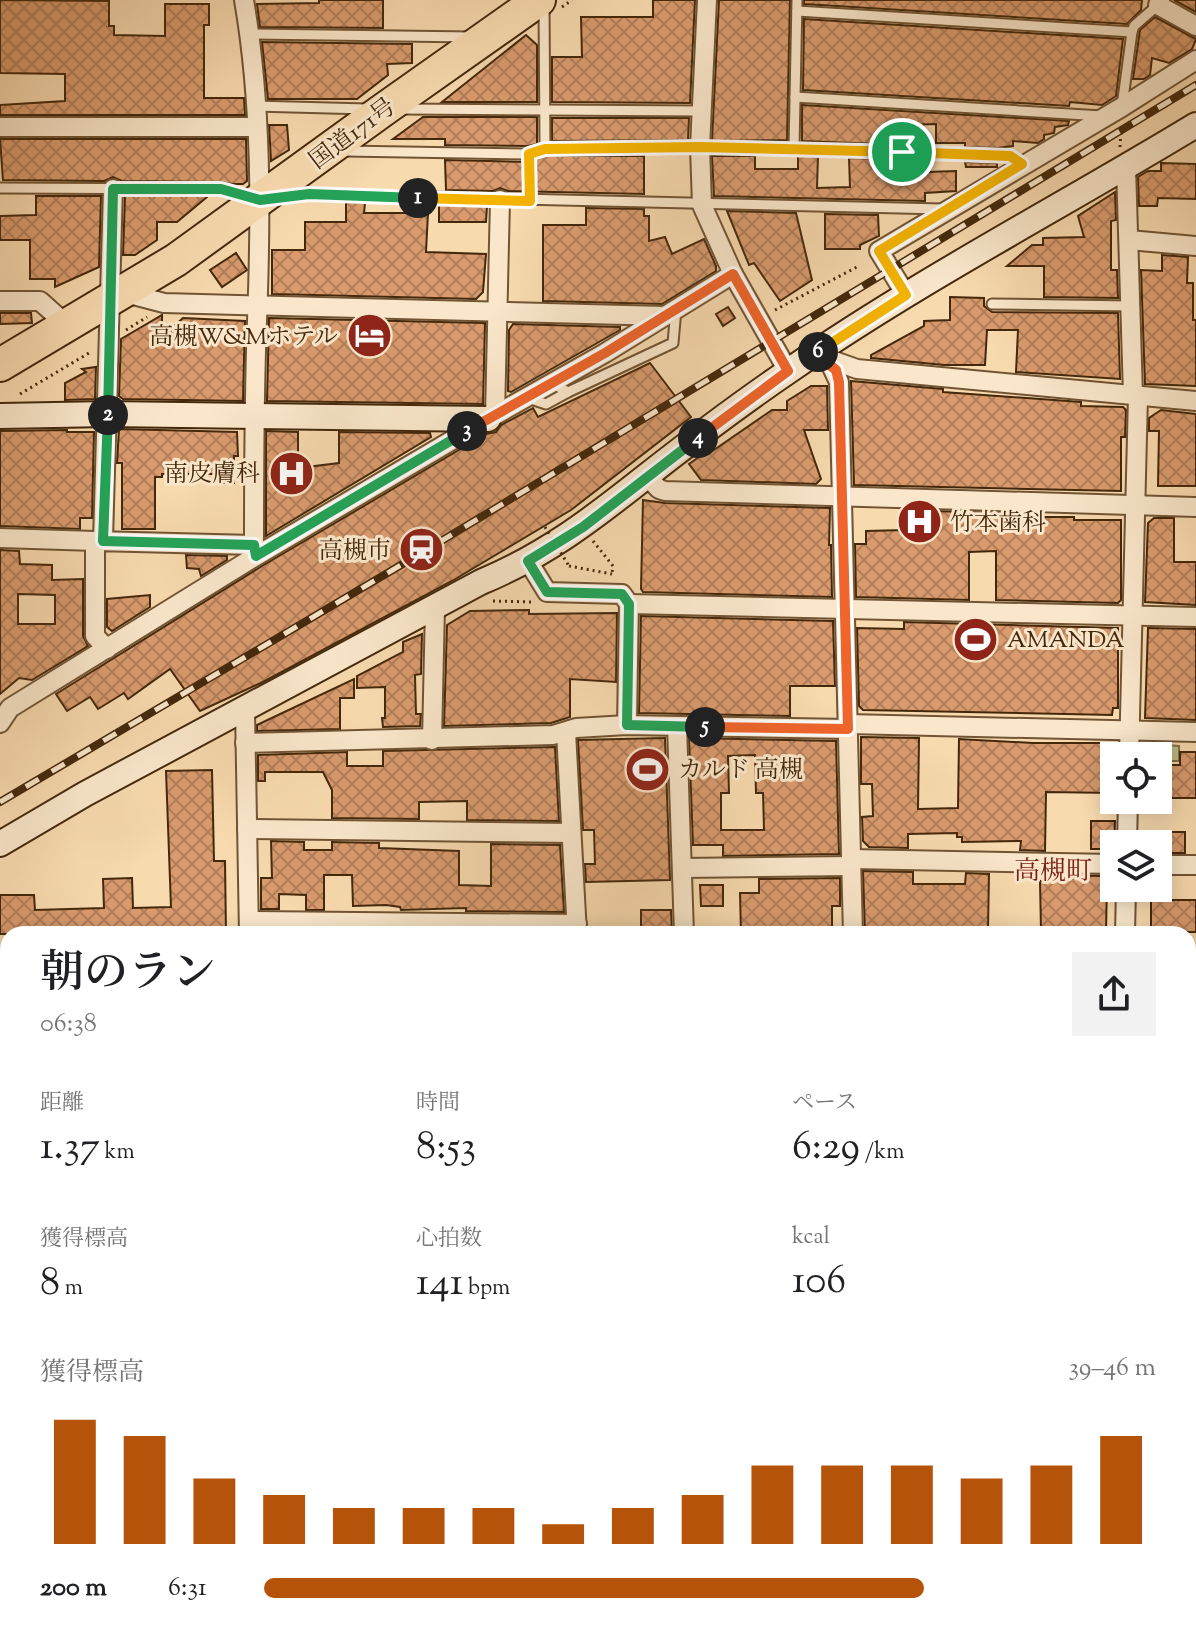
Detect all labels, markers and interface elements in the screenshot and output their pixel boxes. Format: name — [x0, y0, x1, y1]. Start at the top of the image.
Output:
street label: 国道171号 — [303, 91, 404, 178]
pin — [868, 118, 936, 186]
icon: arrive — [880, 130, 924, 174]
pin: 1 — [398, 178, 438, 218]
text: 1 — [414, 182, 422, 214]
hotel icon: 高槻W&Mホテル — [345, 312, 393, 360]
place label: 高槻W&Mホテル — [149, 321, 338, 355]
pin: 6 — [798, 332, 838, 372]
text: 6 — [813, 336, 823, 368]
pin: 2 — [88, 395, 128, 435]
text: 2 — [103, 399, 113, 431]
pin: 3 — [447, 411, 487, 451]
text: 3 — [463, 415, 471, 447]
pin: 4 — [678, 418, 718, 458]
text: 4 — [692, 422, 704, 454]
hospital icon: 南皮膚科 — [267, 449, 315, 497]
place label: 南皮膚科 — [164, 458, 260, 492]
hospital icon: 竹本歯科 — [895, 498, 943, 546]
place label: 竹本歯科 — [950, 507, 1046, 541]
station icon: 高槻市 — [398, 526, 446, 574]
place label: 高槻市 — [319, 535, 391, 569]
sports icon: AMANDA — [952, 615, 1000, 663]
place label: AMANDA — [1007, 624, 1125, 658]
pin: 5 — [685, 707, 725, 747]
text: 5 — [701, 711, 709, 743]
map controls — [1100, 742, 1172, 902]
button: locate — [1100, 742, 1172, 814]
sports icon: カルド 高槻 — [623, 745, 671, 793]
place label: カルド 高槻 — [678, 754, 803, 788]
button: layers — [1100, 830, 1172, 902]
district label: 高槻町 — [1014, 854, 1092, 891]
text: 朝のラン — [40, 944, 216, 1007]
button: share — [1072, 952, 1156, 1036]
text: 06:38 — [40, 1006, 97, 1043]
text: 距離 — [40, 1088, 84, 1120]
text: 時間 — [416, 1088, 460, 1120]
text: ペース — [792, 1088, 857, 1120]
text: 1.37 — [40, 1120, 100, 1177]
text: 8:53 — [416, 1120, 476, 1177]
text: 6:29 — [792, 1120, 860, 1177]
text: km — [100, 1137, 135, 1169]
text: /km — [860, 1137, 905, 1169]
text: kcal — [792, 1222, 830, 1254]
text: 獲得標高 — [40, 1224, 128, 1256]
text: 心拍数 — [416, 1224, 482, 1256]
text: 106 — [792, 1254, 846, 1311]
text: 8 — [40, 1256, 60, 1313]
text: 141 — [416, 1256, 463, 1313]
text: m — [60, 1273, 83, 1305]
text: bpm — [463, 1273, 510, 1305]
text: 39–46 m — [1069, 1350, 1156, 1387]
text: 獲得標高 — [40, 1355, 144, 1392]
text: 200 m — [40, 1570, 107, 1607]
text: 6:31 — [168, 1570, 207, 1607]

